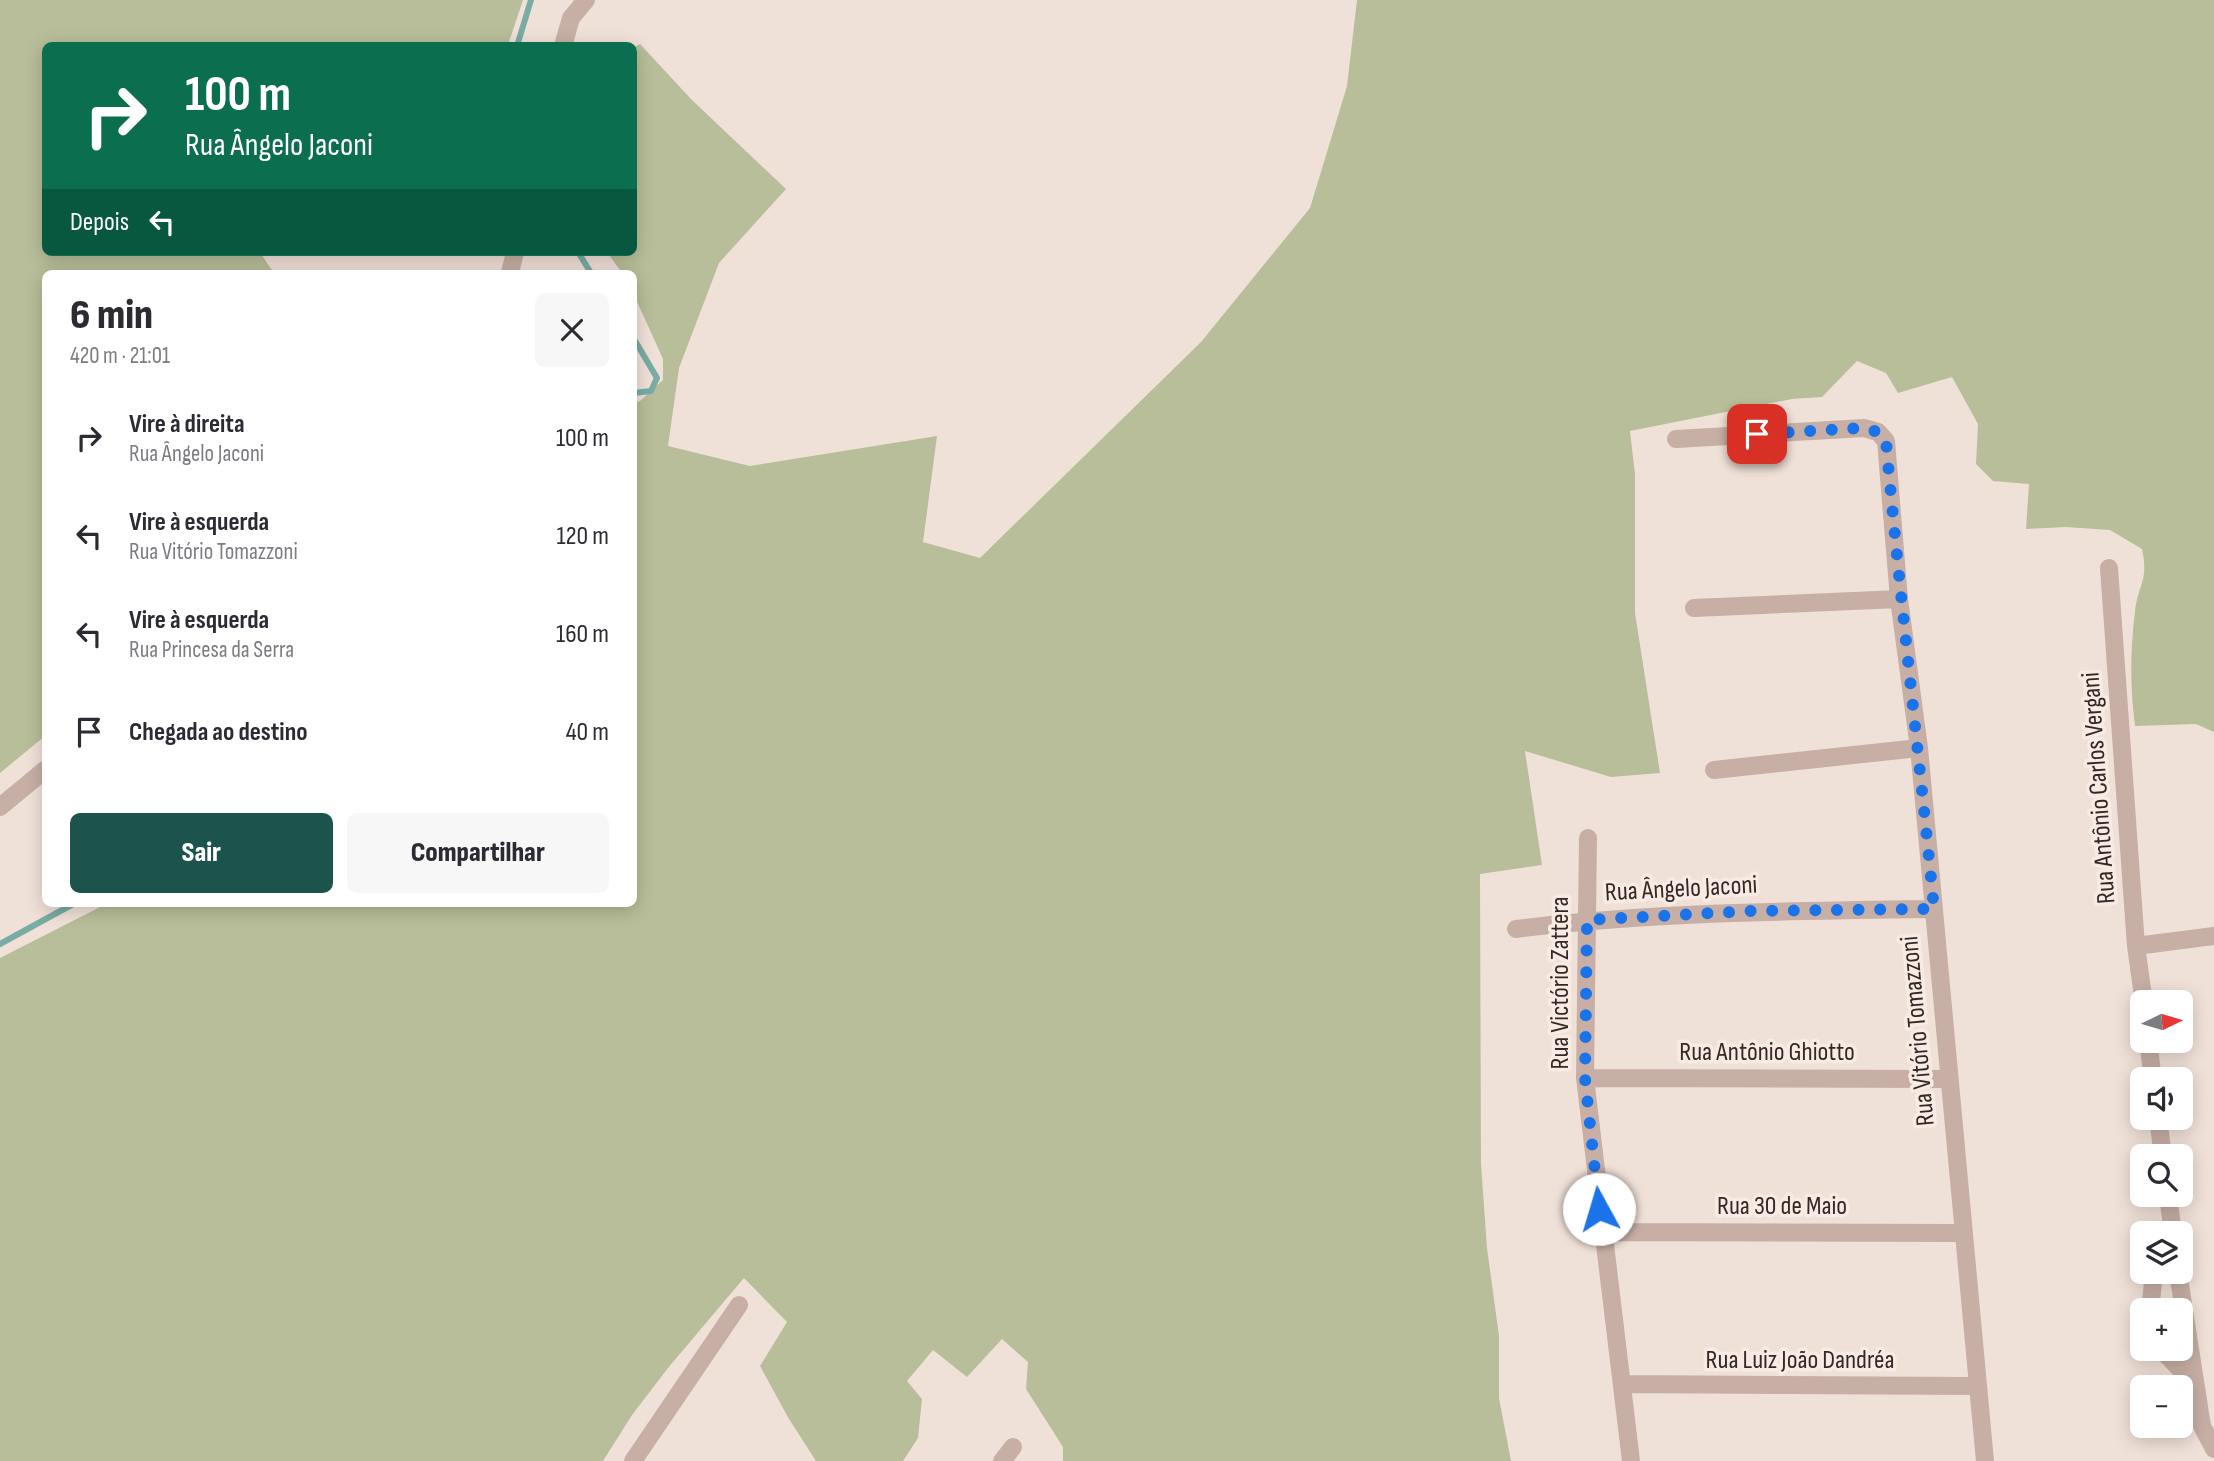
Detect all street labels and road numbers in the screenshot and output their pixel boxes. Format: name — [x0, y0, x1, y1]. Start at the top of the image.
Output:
street label: Rua Antônio Carlos Vergani — [2075, 671, 2123, 905]
street label: Rua Ângelo Jaconi — [1604, 870, 1758, 908]
street label: Rua Victório Zattera — [1545, 896, 1576, 1070]
street label: Rua Vitório Tomazzoni — [1894, 935, 1942, 1127]
street label: Rua Antônio Ghiotto — [1679, 1037, 1855, 1068]
street label: Rua 30 de Maio — [1717, 1191, 1847, 1222]
street label: Rua Luiz João Dandréa — [1706, 1345, 1894, 1376]

